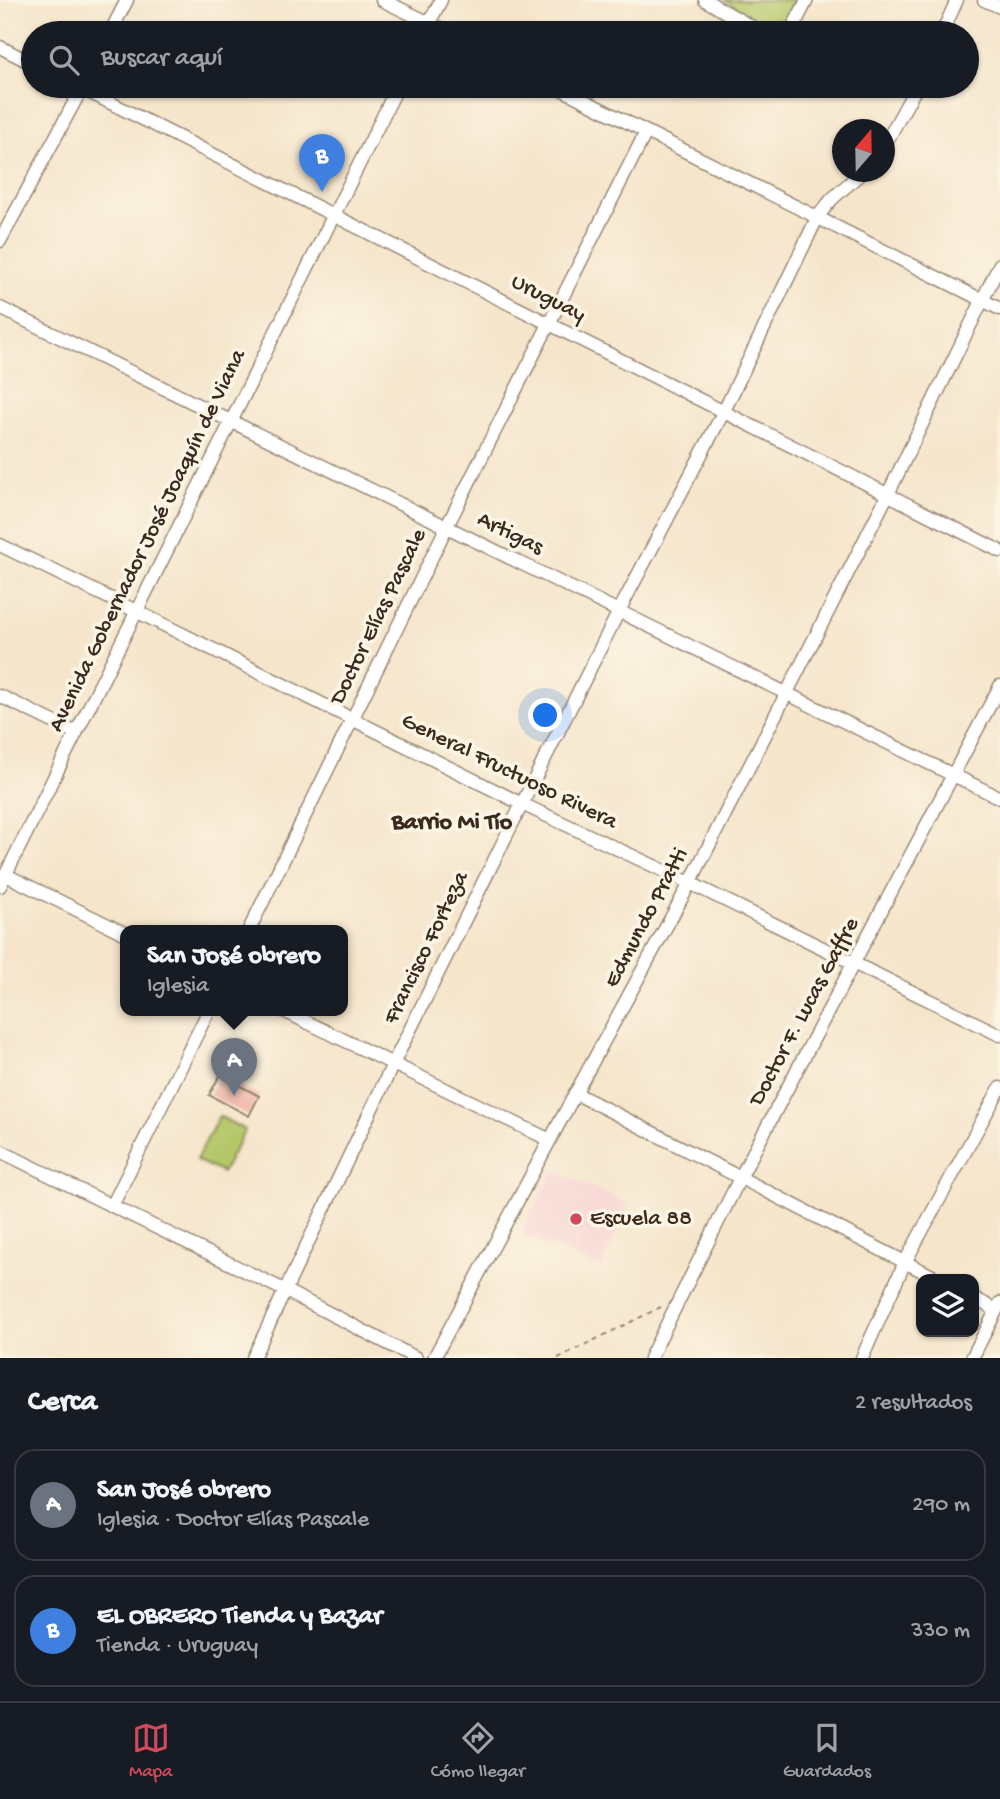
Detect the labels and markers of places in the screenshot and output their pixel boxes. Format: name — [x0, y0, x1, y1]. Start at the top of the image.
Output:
pin: B — [299, 134, 345, 192]
pin: A — [211, 1038, 257, 1096]
place label: Escuela 88 — [590, 1206, 692, 1233]
marker: Escuela 88 — [568, 1211, 584, 1227]

